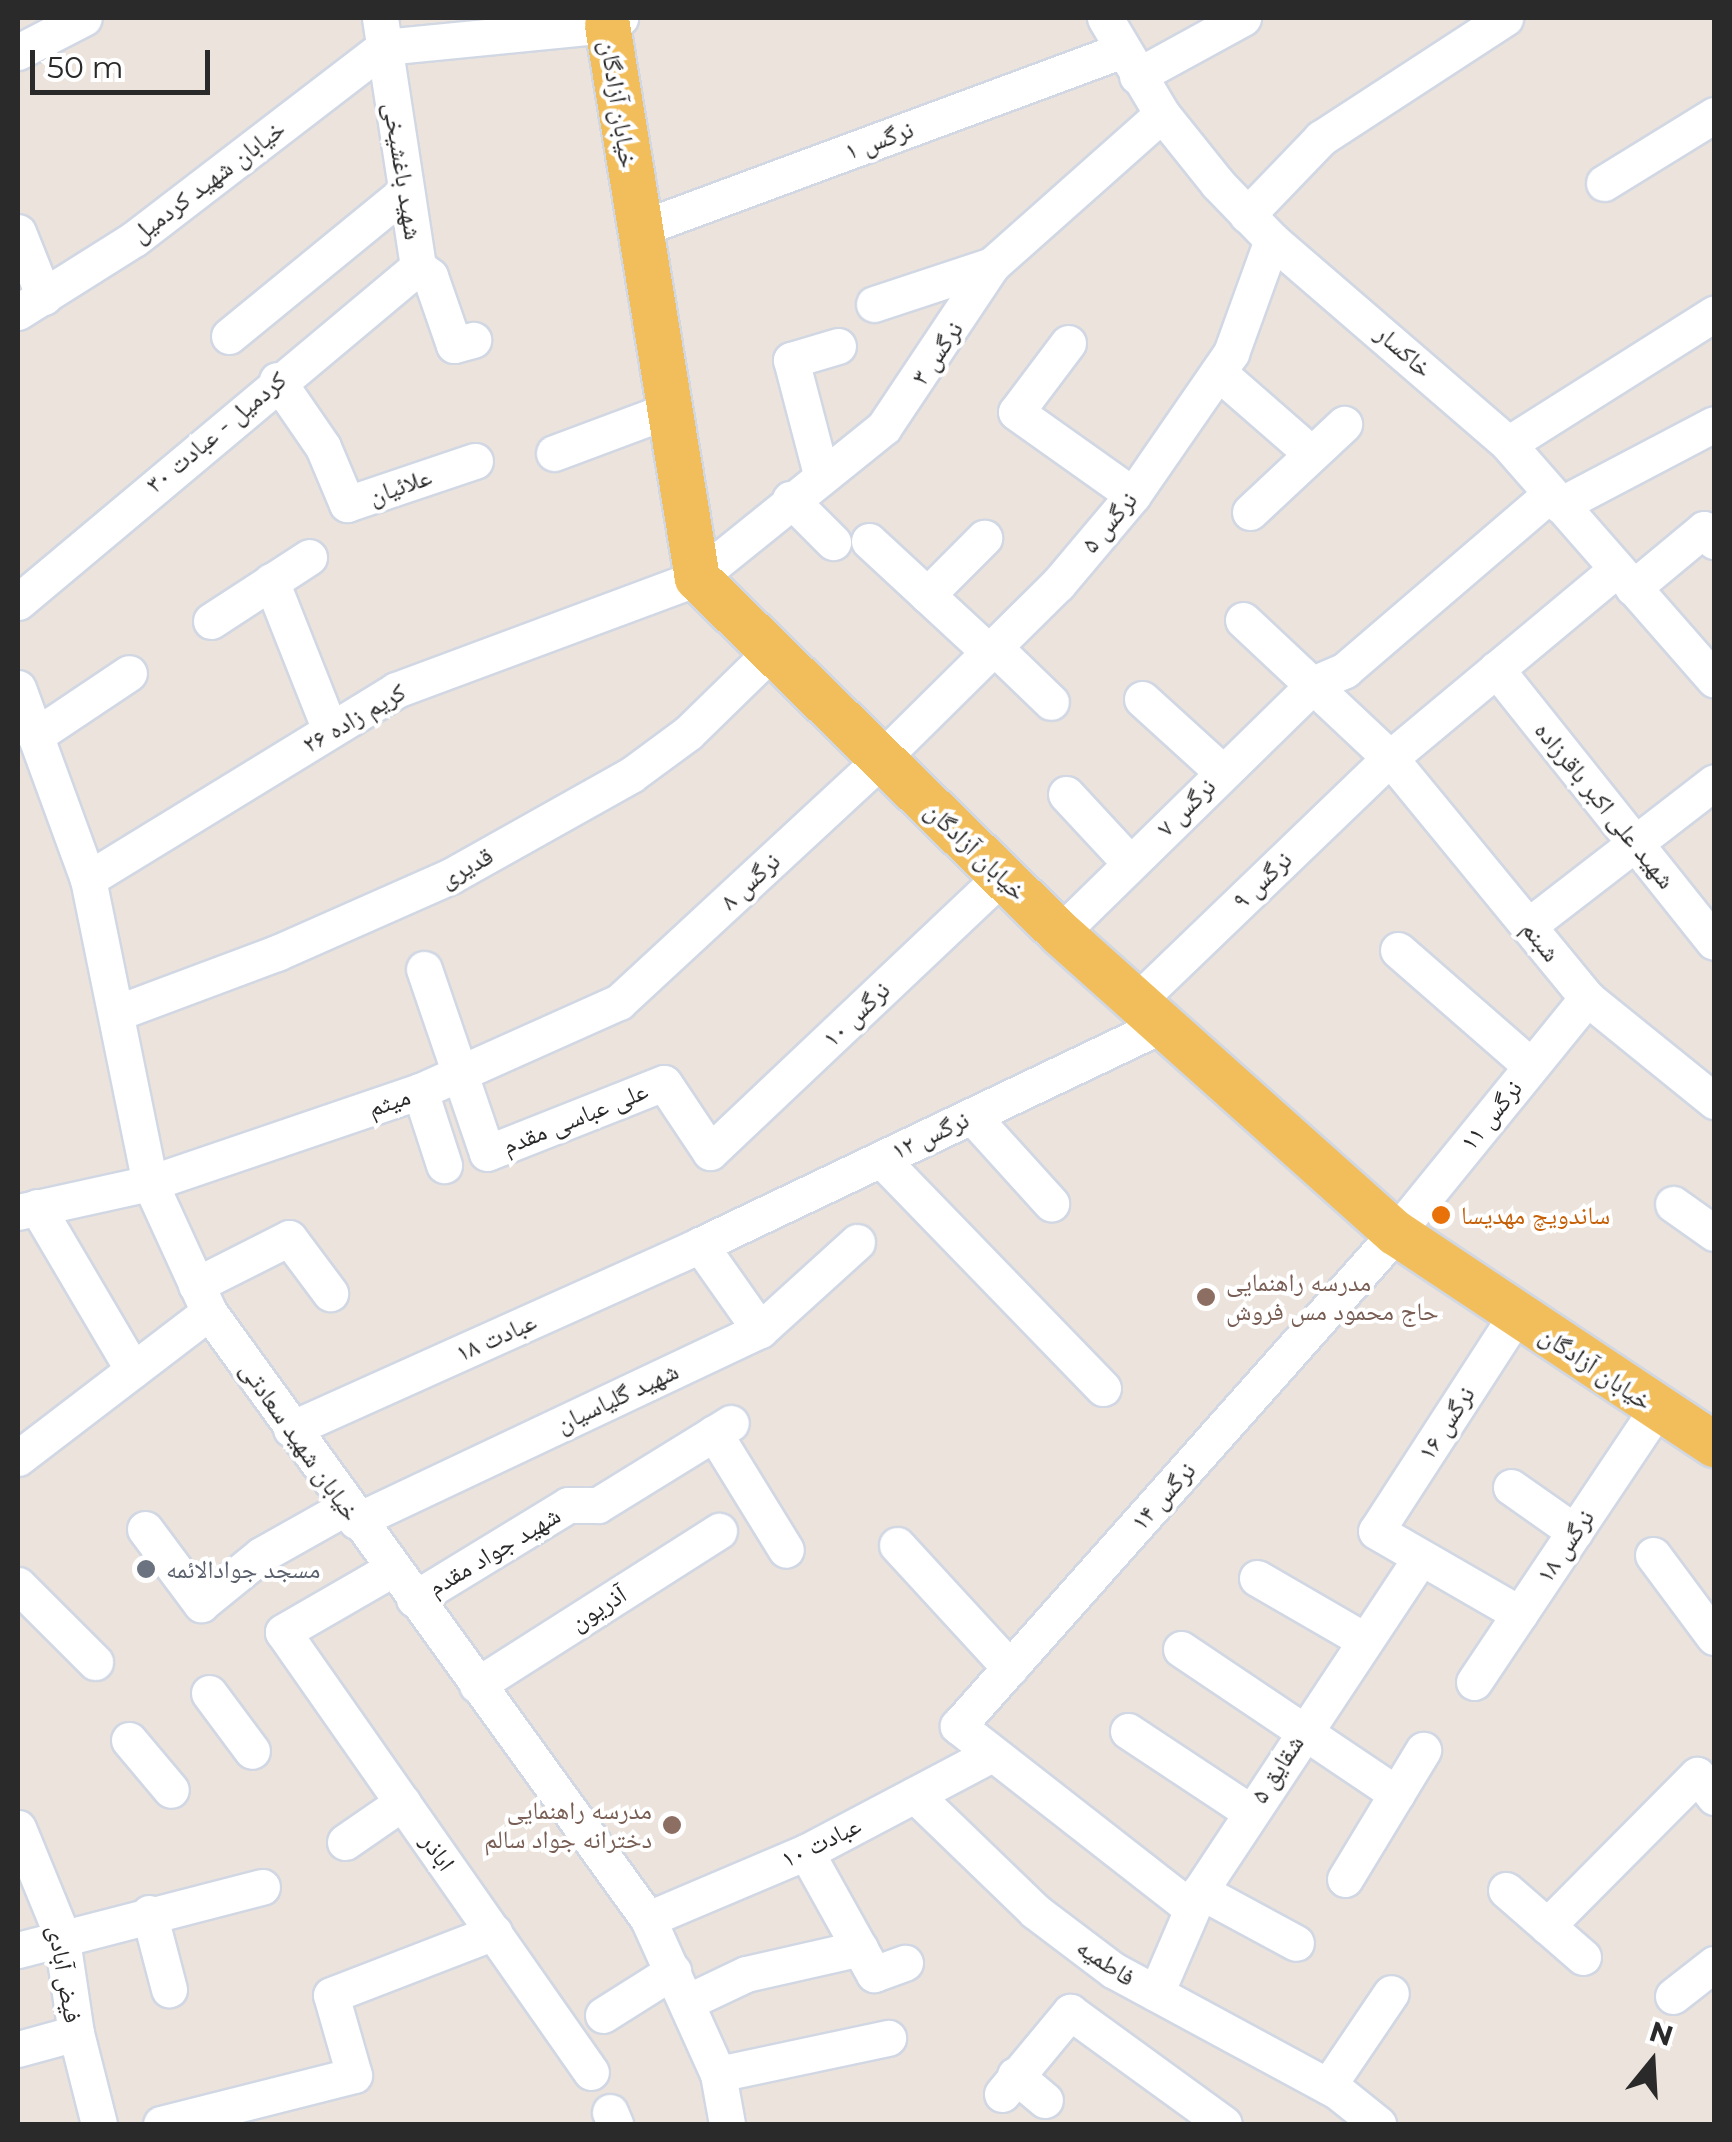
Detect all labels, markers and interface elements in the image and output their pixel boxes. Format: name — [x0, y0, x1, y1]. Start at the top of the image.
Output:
scale bar — [35, 30, 215, 92]
street label: خیابان آزادگان — [594, 38, 644, 170]
text: 50 m — [47, 49, 124, 86]
street label: شهید باغشیخی — [377, 100, 429, 242]
street label: خیابان شهید کردمیل — [125, 113, 291, 249]
street label: نرگس ۱ — [841, 114, 917, 166]
street label: نرگس ۳ — [905, 315, 969, 391]
street label: خاکسار — [1370, 318, 1438, 384]
street label: کردمیل - عبادت ۳۰ — [140, 365, 292, 499]
street label: علائیان — [365, 461, 435, 511]
street label: نرگس ۵ — [1075, 485, 1143, 559]
street label: کریم زاده ۲۶ — [297, 677, 411, 759]
street label: شهید علی اکبر باقرزاده — [1528, 715, 1682, 895]
street label: نرگس ۷ — [1150, 771, 1222, 843]
street label: خیابان آزادگان — [919, 795, 1033, 907]
street label: قدیری — [434, 840, 498, 894]
street label: نرگس ۹ — [1226, 845, 1298, 915]
street label: نرگس ۸ — [714, 846, 786, 916]
street label: شبنم — [1515, 914, 1567, 968]
street label: نرگس ۱۰ — [816, 975, 896, 1053]
street label: نرگس ۱۱ — [1454, 1074, 1528, 1156]
street label: علی عباسی مقدم — [498, 1075, 652, 1161]
street label: میثم — [364, 1081, 414, 1123]
street label: نرگس ۱۲ — [887, 1104, 973, 1166]
place label: ساندویچ مهدیسا — [1461, 1200, 1610, 1230]
marker: ساندویچ مهدیسا — [1430, 1204, 1452, 1226]
place label: مدرسه راهنمایی حاج محمود مس فروش — [1226, 1268, 1439, 1327]
marker: مدرسه راهنمایی حاج محمود مس فروش — [1195, 1286, 1217, 1308]
street label: عبادت ۱۸ — [451, 1306, 541, 1368]
street label: خیابان آزادگان — [1534, 1320, 1658, 1416]
street label: خیابان شهید سعادتی — [234, 1355, 366, 1527]
street label: شهید گلیاسیان — [551, 1356, 683, 1438]
street label: نرگس ۱۶ — [1411, 1381, 1481, 1465]
street label: نرگس ۱۴ — [1124, 1456, 1202, 1536]
street label: شهید جواد مقدم — [422, 1500, 566, 1602]
street label: نرگس ۱۸ — [1530, 1504, 1600, 1588]
place label: مسجد جوادالائمه — [166, 1554, 320, 1584]
marker: مسجد جوادالائمه — [135, 1558, 157, 1580]
street label: آذریون — [564, 1579, 632, 1637]
street label: شقایق ۵ — [1244, 1729, 1310, 1809]
place label: مدرسه راهنمایی دخترانه جواد سالم — [484, 1796, 652, 1855]
street label: عبادت ۱۰ — [776, 1810, 866, 1874]
marker: مدرسه راهنمایی دخترانه جواد سالم — [661, 1814, 683, 1836]
street label: اباذر — [414, 1827, 462, 1877]
street label: فیض آبادی — [42, 1923, 88, 2025]
street label: فاطمیه — [1071, 1932, 1141, 1992]
north arrow — [1602, 2012, 1702, 2112]
text: N — [1645, 2014, 1677, 2053]

